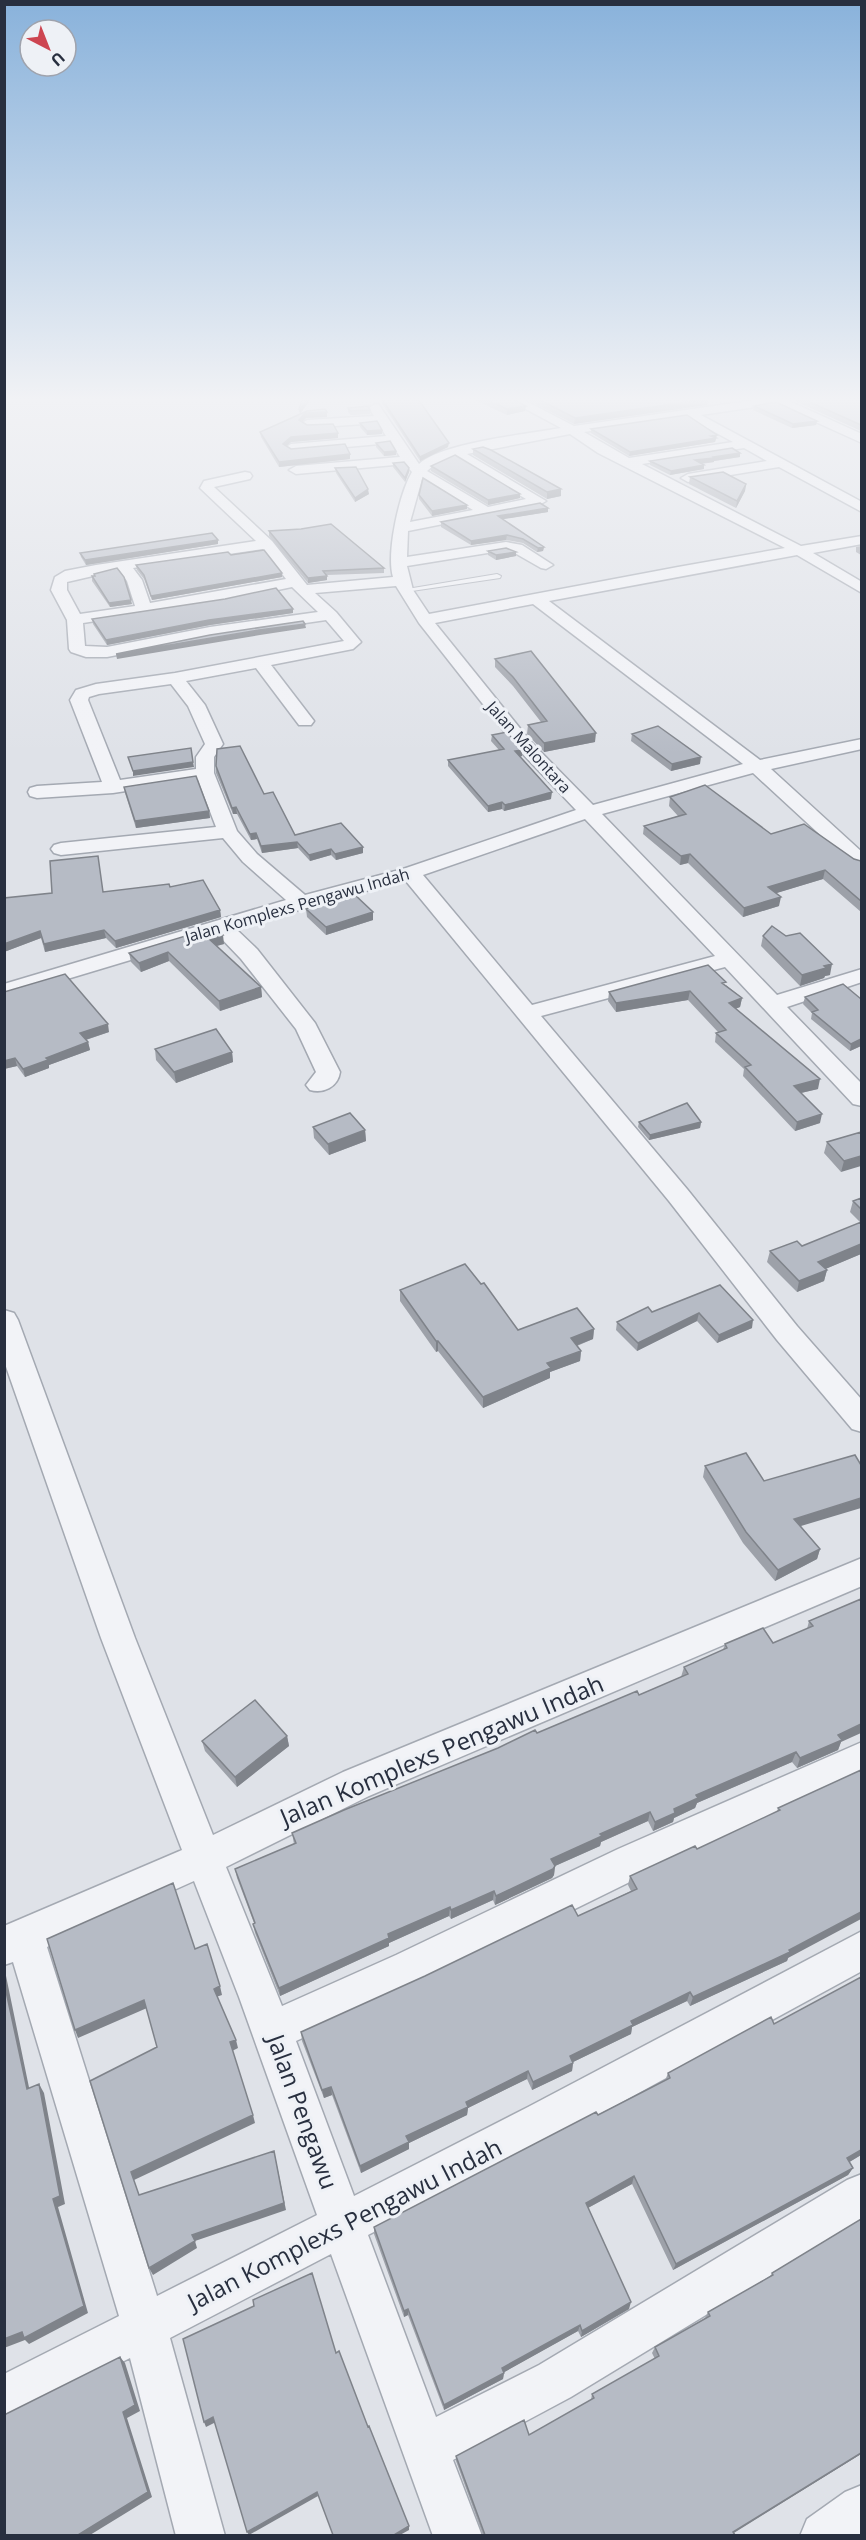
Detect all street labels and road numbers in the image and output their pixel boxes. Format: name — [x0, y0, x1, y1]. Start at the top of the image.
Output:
street label: Jalan Malontara — [480, 695, 576, 798]
street label: Jalan Komplexs Pengawu Indah — [180, 862, 412, 948]
street label: Jalan Komplexs Pengawu Indah — [273, 1666, 608, 1834]
street label: Jalan Pengawu — [259, 2028, 347, 2193]
street label: Jalan Komplexs Pengawu Indah — [180, 2130, 507, 2318]

